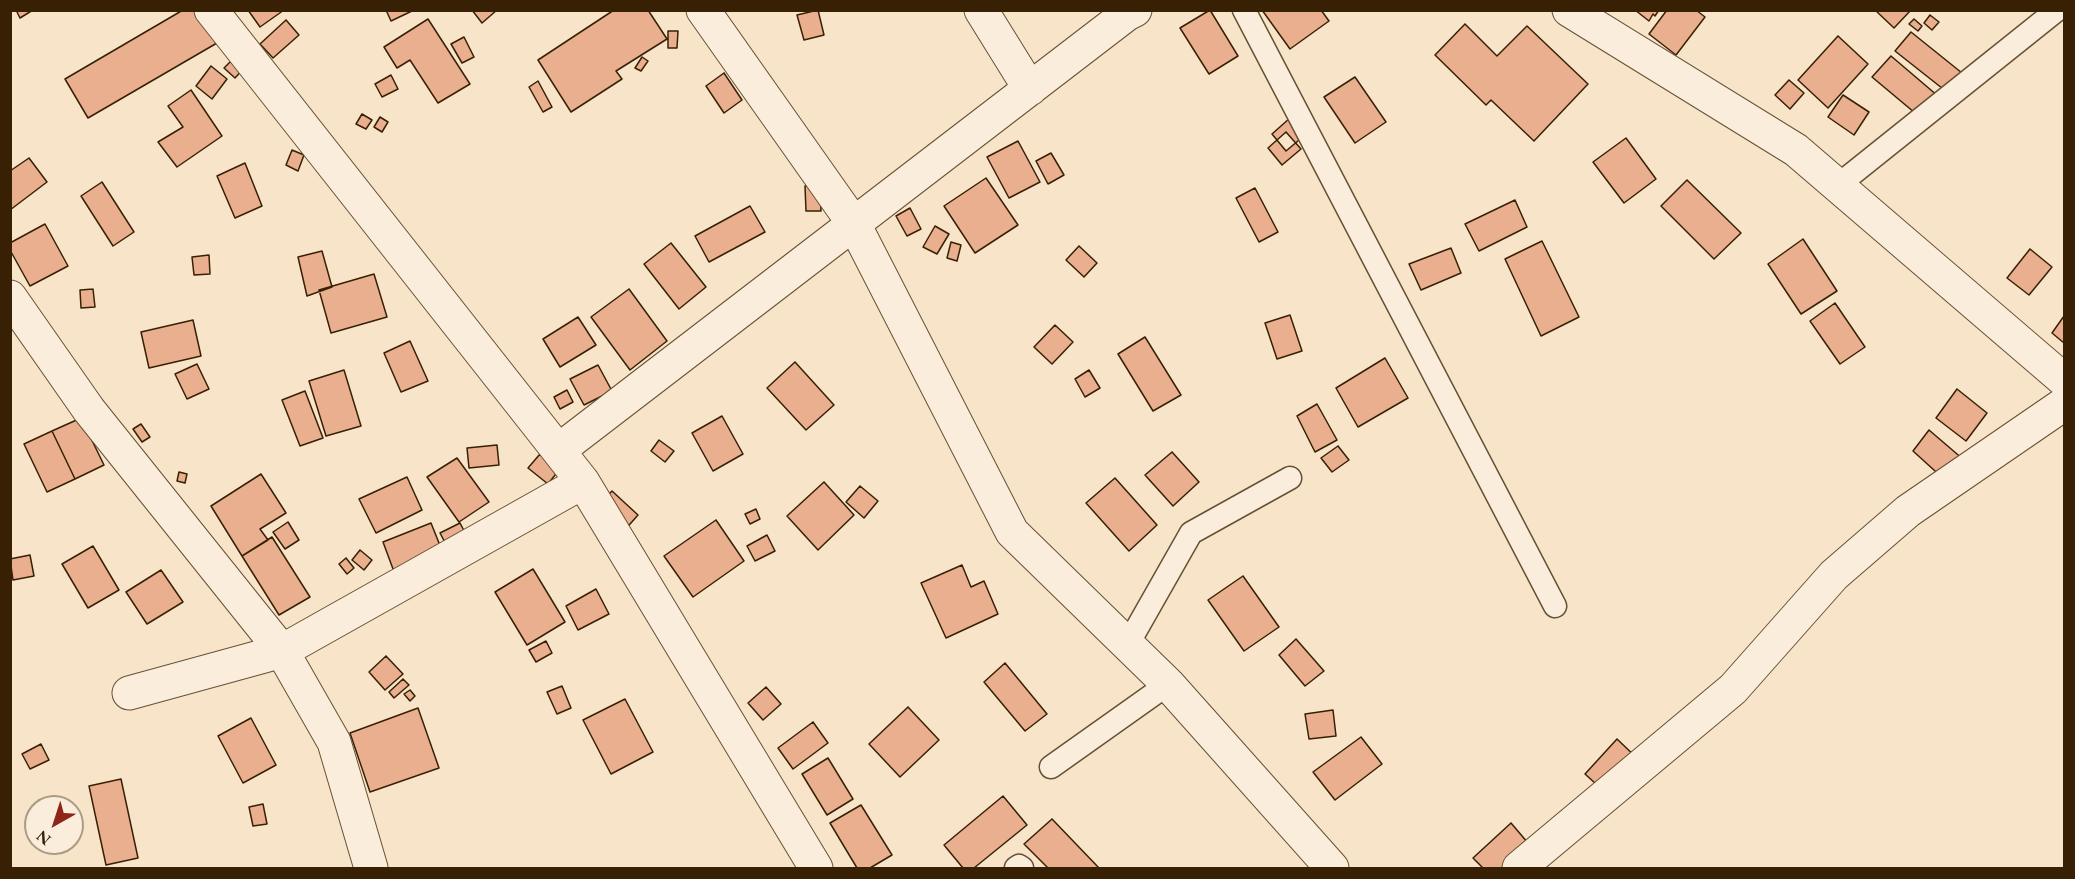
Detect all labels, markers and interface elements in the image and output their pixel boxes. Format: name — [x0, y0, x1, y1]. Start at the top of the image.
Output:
north arrow — [24, 795, 84, 855]
text: N — [32, 826, 55, 850]

